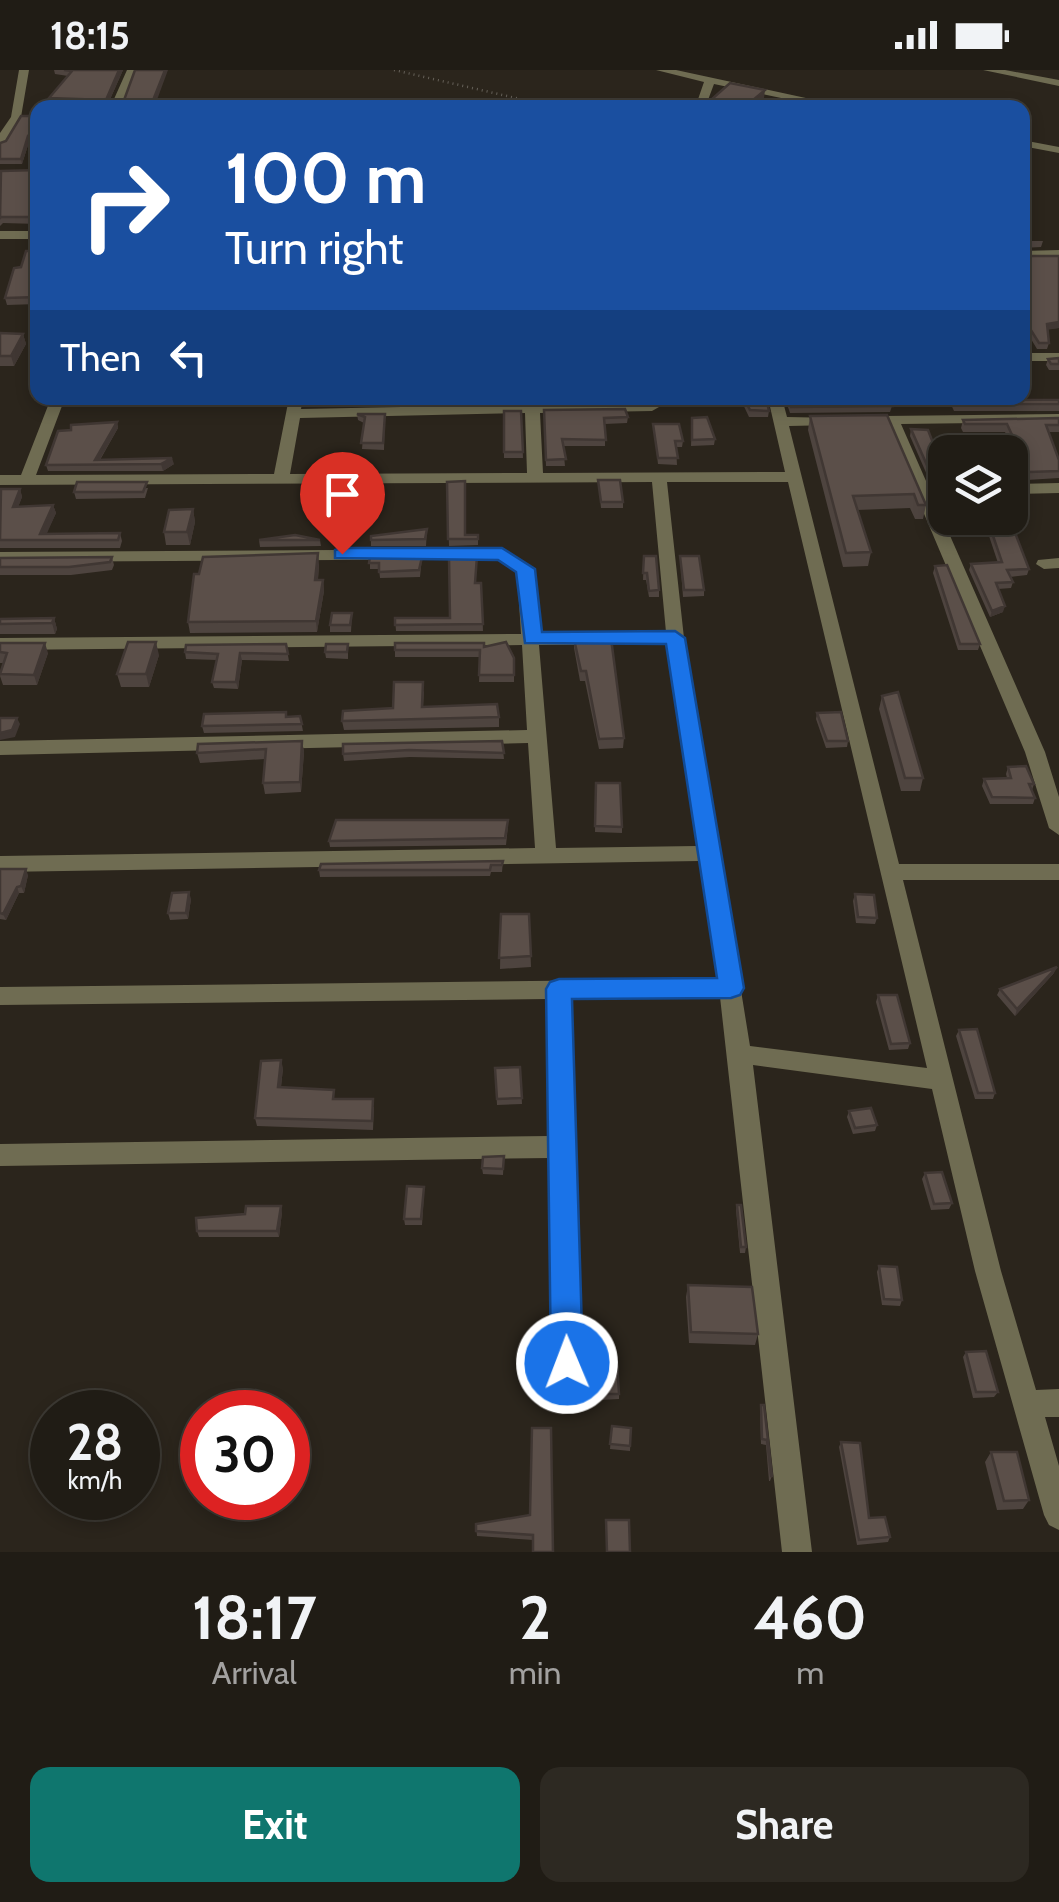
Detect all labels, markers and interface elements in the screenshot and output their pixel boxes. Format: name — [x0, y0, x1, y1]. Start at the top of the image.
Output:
text: 18:15 — [50, 12, 130, 59]
text: 100 m — [225, 135, 426, 221]
icon: right — [60, 140, 190, 270]
text: Turn right — [225, 221, 404, 275]
icon: left — [161, 330, 216, 385]
text: Then — [60, 334, 141, 381]
map controls — [928, 435, 1028, 535]
button: layers — [928, 435, 1028, 535]
pin — [300, 452, 385, 555]
icon: arrive — [315, 467, 370, 522]
position arrow — [515, 1311, 619, 1415]
speed limit sign: 30 — [180, 1390, 310, 1520]
text: 28 — [67, 1412, 123, 1473]
text: km/h — [68, 1465, 122, 1495]
text: 18:17 — [192, 1581, 317, 1654]
text: 2 — [519, 1581, 551, 1654]
text: 460 — [754, 1581, 867, 1654]
text: Arrival — [212, 1653, 297, 1692]
text: min — [509, 1653, 561, 1692]
text: m — [796, 1653, 824, 1692]
button: Exit — [30, 1767, 520, 1882]
button: Share — [540, 1767, 1029, 1882]

